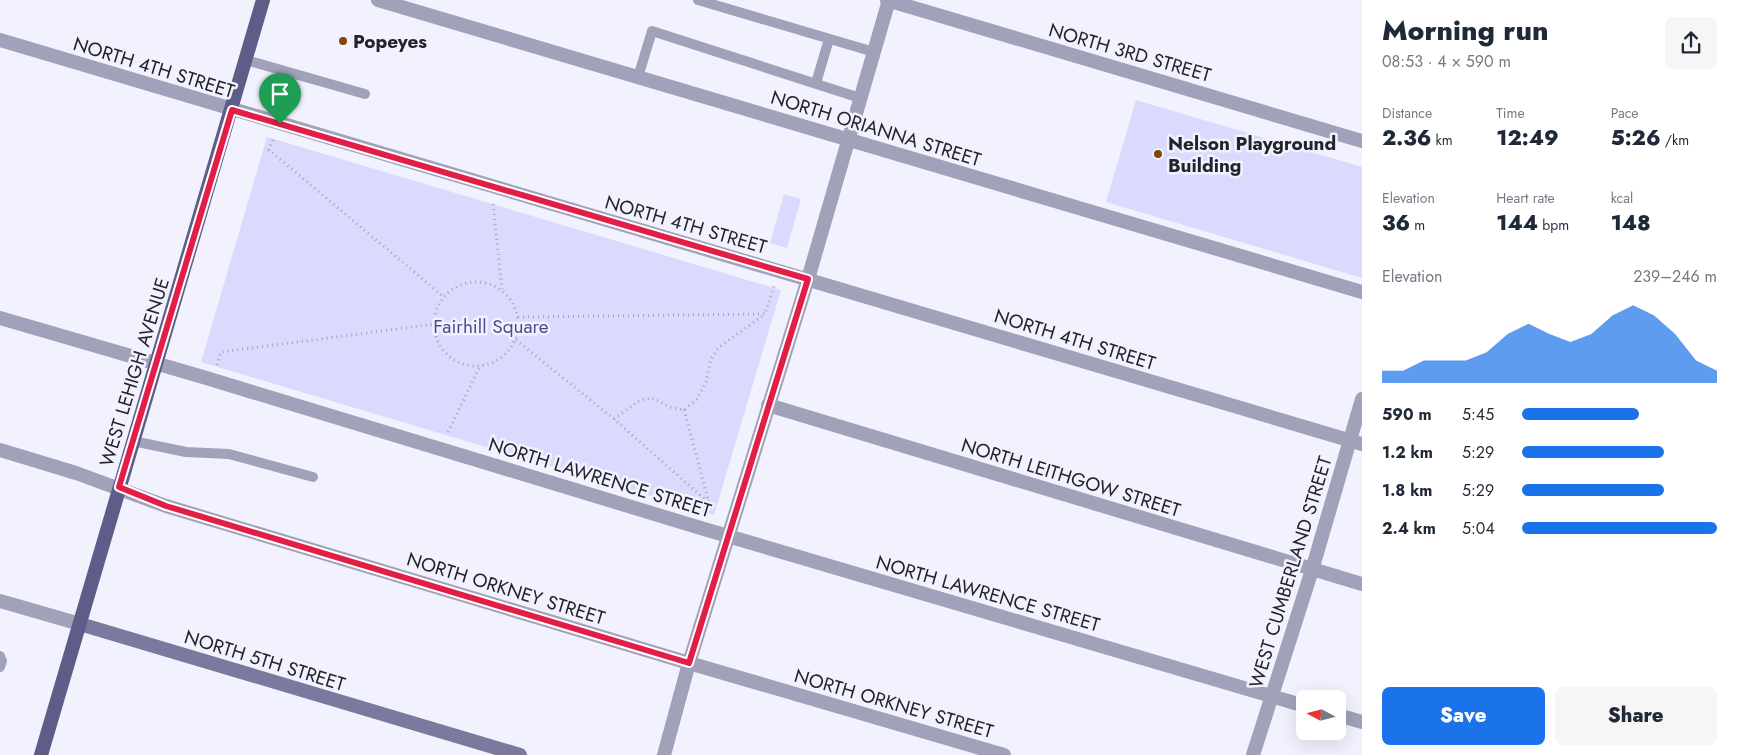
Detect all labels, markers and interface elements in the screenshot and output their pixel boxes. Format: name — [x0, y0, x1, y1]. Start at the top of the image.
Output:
text: Morning run — [1382, 10, 1548, 51]
street label: NORTH 3RD STREET — [1046, 16, 1214, 89]
button: share — [1665, 17, 1717, 69]
place label: Popeyes — [353, 28, 427, 55]
street label: NORTH 4TH STREET — [70, 30, 238, 105]
marker: Popeyes — [337, 35, 349, 47]
text: 08:53 · 4 × 590 m — [1382, 50, 1511, 73]
pin — [259, 73, 301, 124]
icon: arrive — [266, 80, 294, 108]
street label: NORTH ORIANNA STREET — [767, 84, 985, 173]
text: Distance — [1382, 103, 1432, 123]
text: Time — [1496, 103, 1525, 123]
text: Pace — [1611, 103, 1639, 123]
text: 2.36 — [1382, 123, 1431, 153]
text: 12:49 — [1496, 123, 1559, 153]
text: 5:26 — [1611, 123, 1661, 153]
place label: Nelson Playground Building — [1168, 130, 1336, 179]
text: km — [1431, 130, 1453, 150]
text: /km — [1661, 130, 1689, 150]
marker: Nelson Playground Building — [1152, 148, 1164, 160]
street label: NORTH 4TH STREET — [602, 188, 770, 261]
text: Elevation — [1382, 188, 1435, 208]
text: Heart rate — [1496, 188, 1555, 208]
text: kcal — [1611, 188, 1633, 208]
text: 36 — [1382, 208, 1410, 238]
text: 144 — [1496, 208, 1538, 238]
text: 148 — [1611, 208, 1651, 238]
text: m — [1410, 215, 1425, 235]
text: bpm — [1538, 215, 1569, 235]
text: Elevation — [1382, 265, 1442, 288]
text: 239–246 m — [1633, 265, 1717, 288]
street label: WEST LEHIGH AVENUE — [93, 274, 176, 470]
street label: NORTH 4TH STREET — [991, 302, 1159, 377]
park label: Fairhill Square — [433, 313, 549, 340]
text: 590 m — [1382, 403, 1432, 426]
text: 5:45 — [1462, 403, 1494, 426]
street label: NORTH LAWRENCE STREET — [485, 431, 715, 524]
street label: NORTH LEITHGOW STREET — [958, 431, 1184, 524]
text: 1.2 km — [1382, 441, 1433, 464]
text: 5:29 — [1462, 441, 1494, 464]
street label: WEST CUMBERLAND STREET — [1242, 453, 1339, 691]
text: 1.8 km — [1382, 479, 1432, 502]
text: 5:29 — [1462, 479, 1494, 502]
text: 2.4 km — [1382, 517, 1436, 540]
text: 5:04 — [1462, 517, 1495, 540]
street label: NORTH ORKNEY STREET — [403, 545, 608, 632]
street label: NORTH LAWRENCE STREET — [873, 549, 1103, 638]
street label: NORTH 5TH STREET — [181, 623, 349, 698]
street label: NORTH ORKNEY STREET — [791, 662, 997, 745]
button: Save — [1382, 687, 1545, 745]
button: Share — [1555, 687, 1717, 745]
north arrow — [1296, 690, 1346, 740]
map controls — [1296, 690, 1346, 740]

